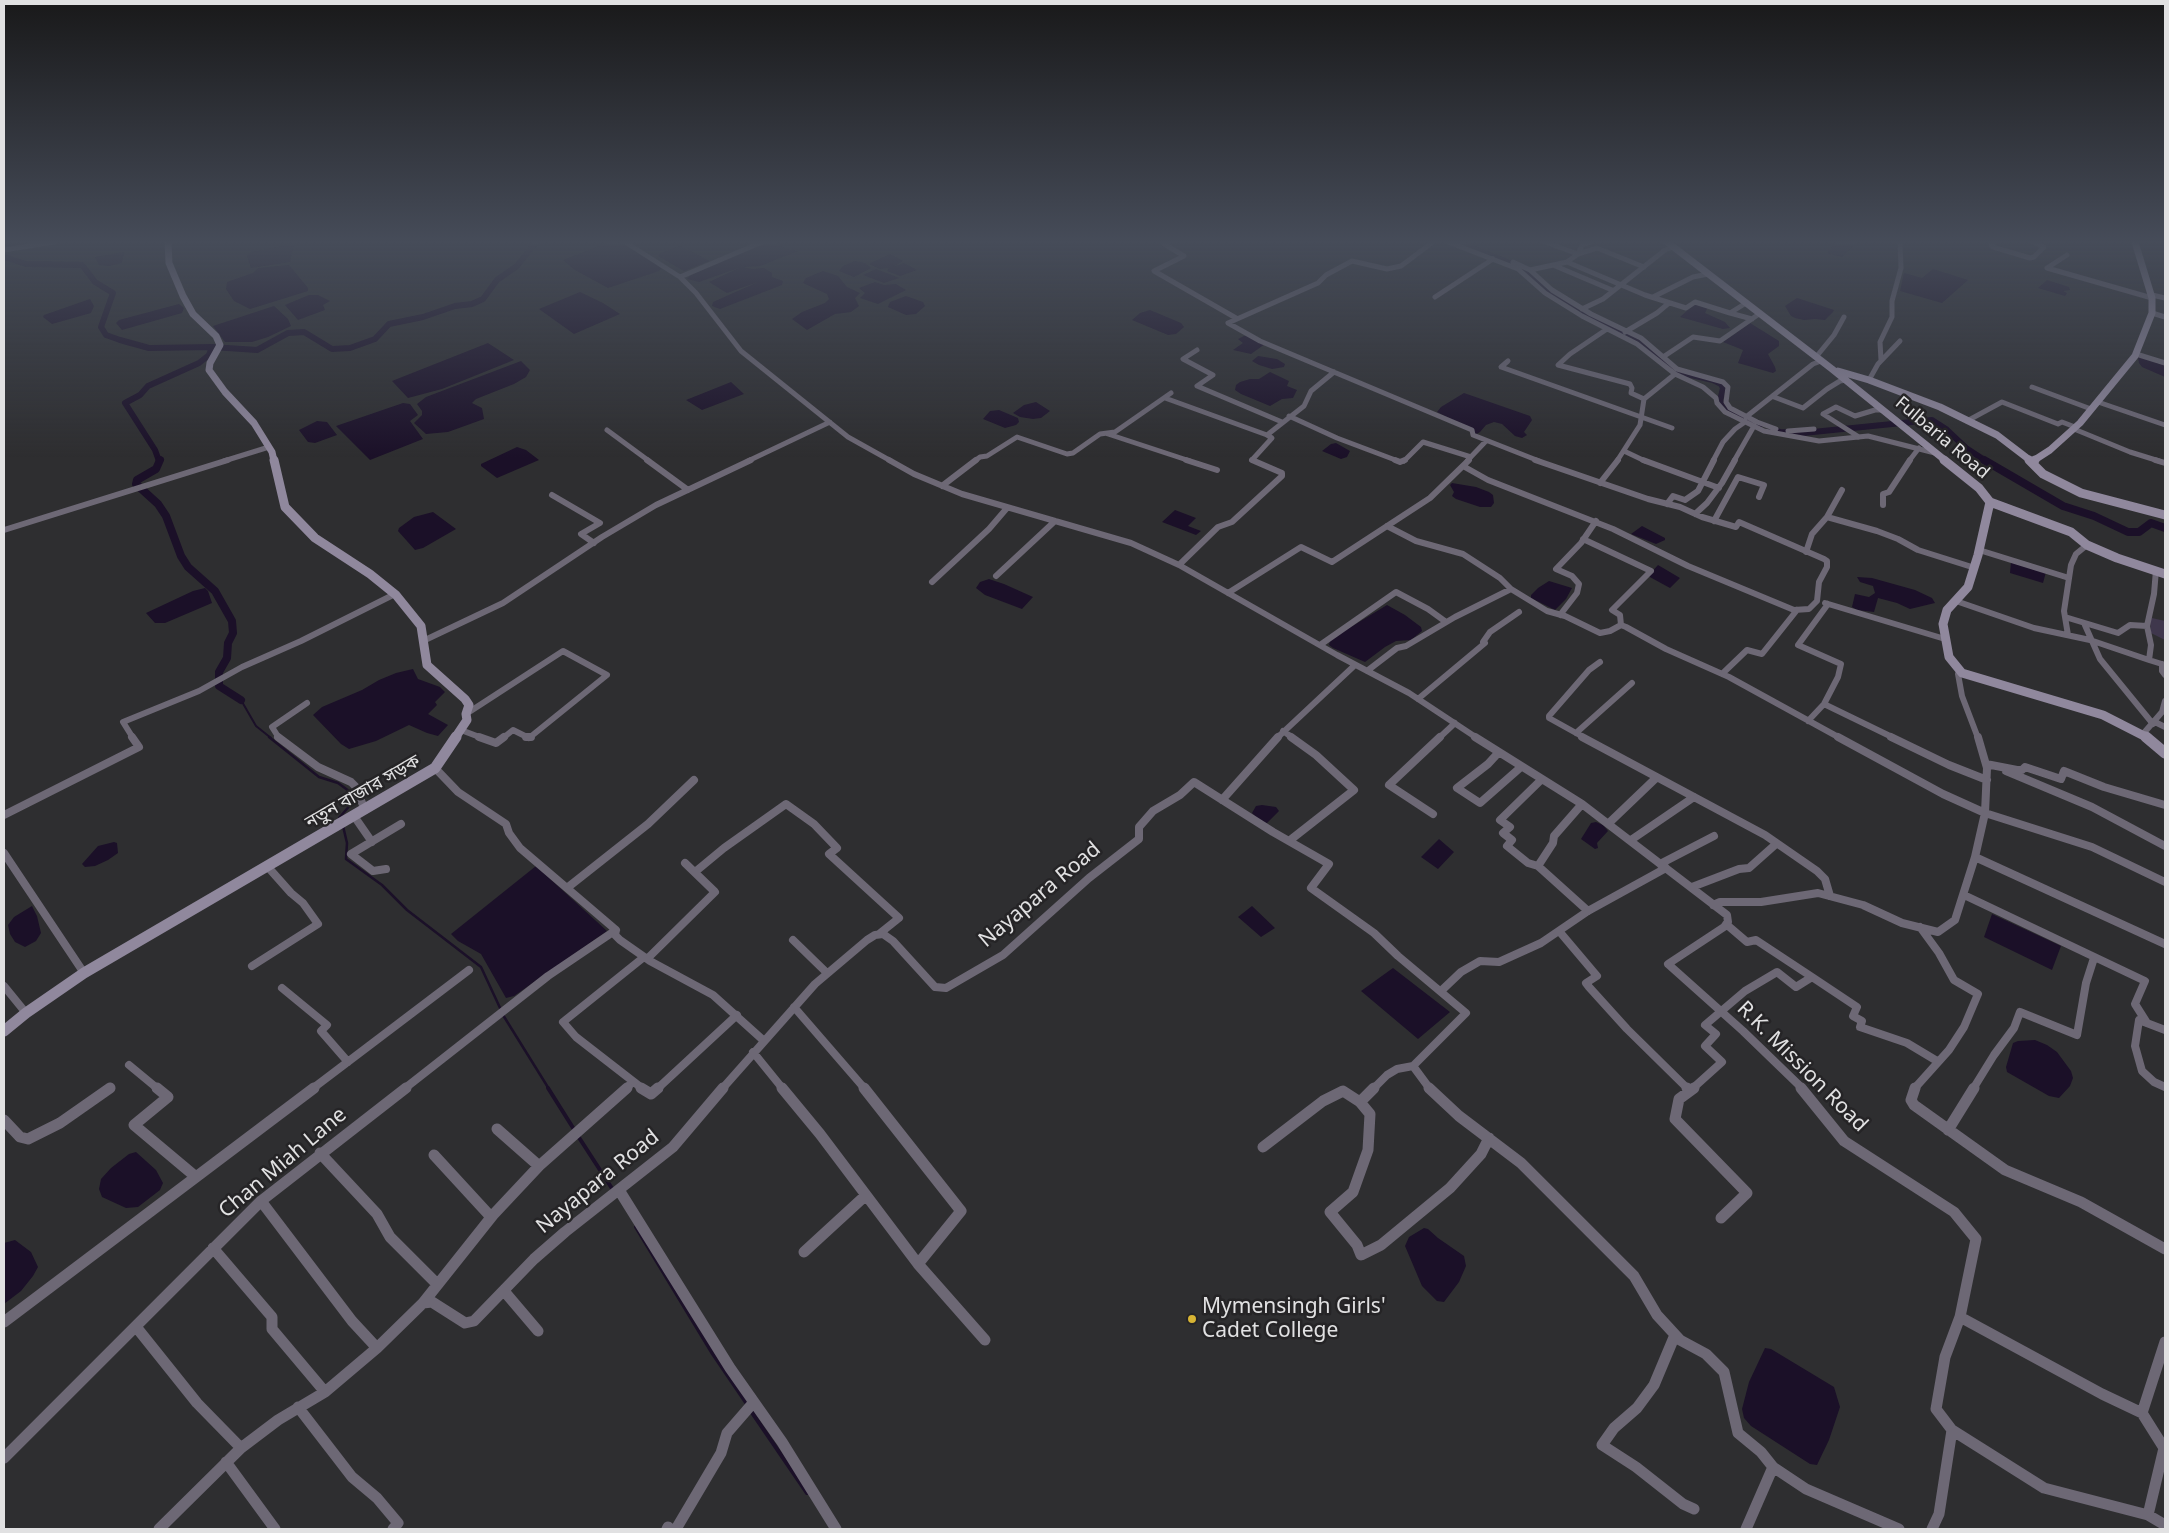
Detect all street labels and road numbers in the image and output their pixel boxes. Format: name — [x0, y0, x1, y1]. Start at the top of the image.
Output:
street label: Fulbaria Road — [1890, 392, 1994, 484]
street label: নতুন বাজার সড়ক — [302, 750, 424, 834]
street label: Nayapara Road — [974, 837, 1106, 953]
street label: R.K. Mission Road — [1731, 996, 1873, 1138]
street label: Chan Miah Lane — [214, 1102, 352, 1224]
street label: Nayapara Road — [531, 1125, 665, 1239]

